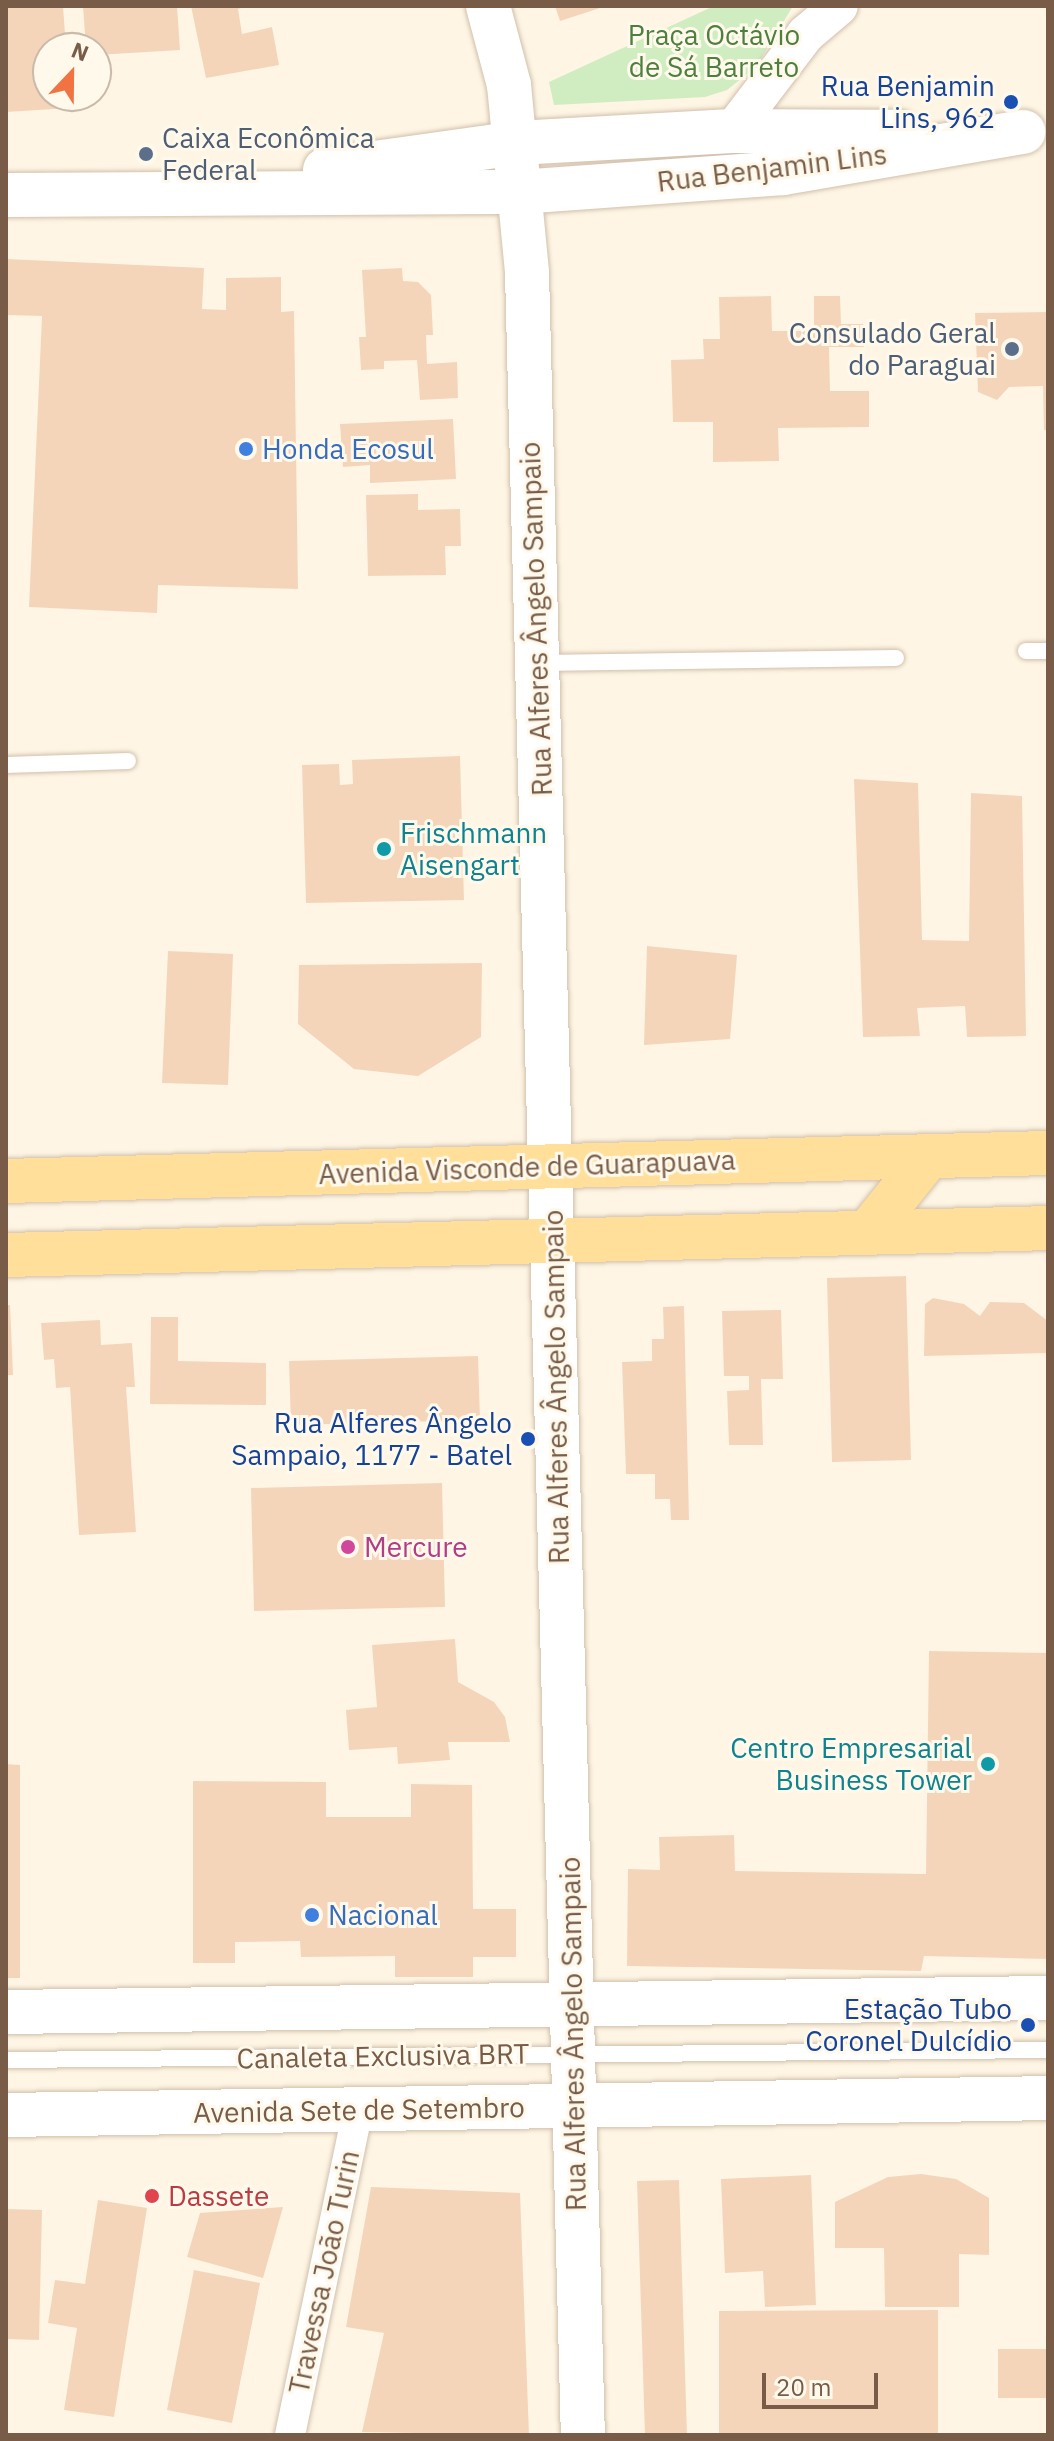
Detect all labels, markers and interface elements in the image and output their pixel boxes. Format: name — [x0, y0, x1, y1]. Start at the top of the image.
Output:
park label: Praça Octávio de Sá Barreto — [628, 18, 800, 84]
north arrow — [32, 32, 112, 112]
text: N — [68, 35, 93, 68]
place label: Rua Benjamin Lins, 962 — [821, 69, 995, 135]
marker: Rua Benjamin Lins, 962 — [1002, 93, 1020, 111]
place label: Caixa Econômica Federal — [162, 121, 375, 187]
street label: Rua Benjamin Lins — [655, 137, 889, 199]
marker: Caixa Econômica Federal — [137, 145, 155, 163]
place label: Consulado Geral do Paraguai — [789, 316, 996, 382]
marker: Consulado Geral do Paraguai — [1003, 340, 1021, 358]
place label: Honda Ecosul — [262, 432, 434, 466]
marker: Honda Ecosul — [237, 440, 255, 458]
street label: Rua Alferes Ângelo Sampaio — [513, 441, 559, 797]
place label: Frischmann Aisengart — [400, 816, 547, 882]
marker: Frischmann Aisengart — [375, 840, 393, 858]
street label: Avenida Visconde de Guarapuava — [318, 1143, 736, 1191]
street label: Rua Alferes Ângelo Sampaio — [536, 1210, 576, 1564]
place label: Rua Alferes Ângelo Sampaio, 1177 - Batel — [231, 1406, 512, 1472]
marker: Rua Alferes Ângelo Sampaio, 1177 - Batel — [519, 1430, 537, 1448]
place label: Mercure — [364, 1530, 468, 1564]
marker: Mercure — [339, 1538, 357, 1556]
place label: Centro Empresarial Business Tower — [730, 1731, 972, 1797]
marker: Centro Empresarial Business Tower — [979, 1755, 997, 1773]
street label: Rua Alferes Ângelo Sampaio — [553, 1857, 593, 2211]
place label: Nacional — [328, 1898, 438, 1932]
marker: Nacional — [303, 1906, 321, 1924]
place label: Estação Tubo Coronel Dulcídio — [805, 1992, 1012, 2058]
marker: Estação Tubo Coronel Dulcídio — [1019, 2016, 1037, 2034]
street label: Canaleta Exclusiva BRT — [236, 2037, 530, 2075]
street label: Avenida Sete de Setembro — [193, 2090, 525, 2130]
street label: Travessa João Turin — [282, 2147, 366, 2397]
place label: Dassete — [168, 2179, 269, 2213]
marker: Dassete — [143, 2187, 161, 2205]
scale bar — [766, 2357, 882, 2407]
text: 20 m — [776, 2371, 831, 2403]

